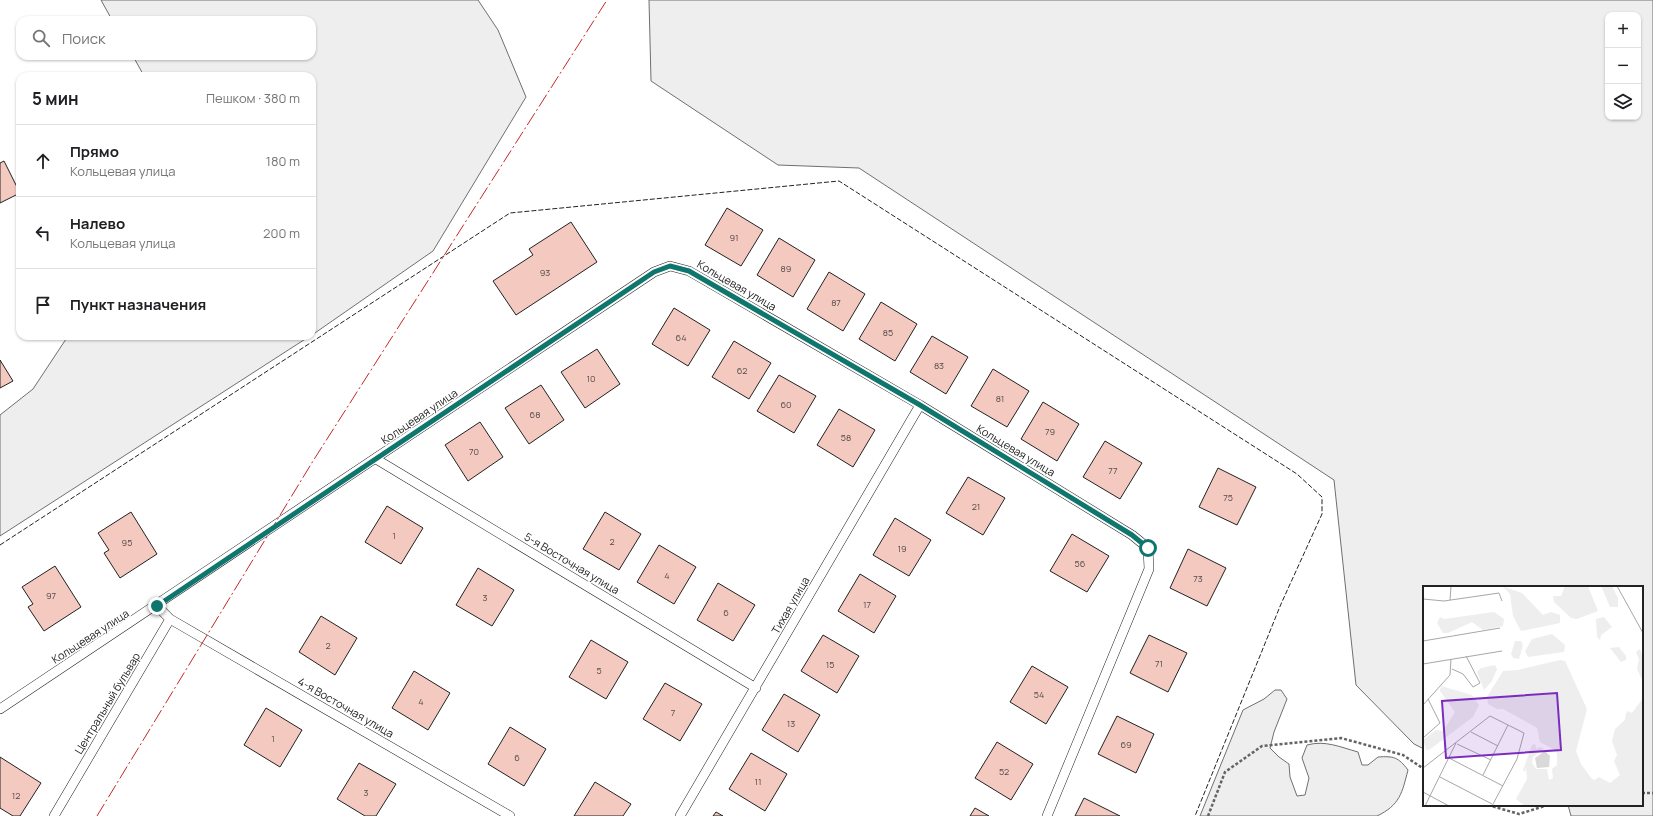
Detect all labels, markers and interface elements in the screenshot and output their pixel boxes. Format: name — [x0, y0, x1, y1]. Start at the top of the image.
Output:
map controls — [1605, 12, 1641, 120]
button: + — [1605, 12, 1641, 48]
search box — [16, 16, 316, 60]
icon: search — [30, 27, 52, 49]
text: Поиск — [62, 28, 106, 49]
button: − — [1605, 48, 1641, 84]
button: layers — [1605, 84, 1641, 120]
text: 5 мин — [32, 87, 79, 110]
text: Пешком · 380 m — [206, 89, 300, 107]
text: Прямо — [70, 141, 119, 162]
icon: ahead — [32, 150, 54, 172]
text: 180 m — [266, 152, 300, 170]
text: Кольцевая улица — [70, 162, 175, 180]
text: Налево — [70, 213, 125, 234]
icon: left — [32, 222, 54, 244]
text: 200 m — [263, 224, 300, 242]
house number: 91 — [729, 231, 739, 244]
text: Кольцевая улица — [70, 234, 175, 252]
street label: Кольцевая улица — [695, 256, 779, 314]
house number: 89 — [781, 262, 791, 275]
house number: 93 — [540, 266, 550, 279]
icon: arrive — [32, 294, 54, 316]
text: Пункт назначения — [70, 294, 206, 315]
house number: 87 — [831, 296, 841, 309]
house number: 85 — [883, 326, 893, 339]
house number: 64 — [676, 331, 686, 344]
house number: 83 — [934, 359, 944, 372]
house number: 62 — [737, 364, 747, 377]
house number: 10 — [587, 372, 596, 385]
street label: Кольцевая улица — [378, 385, 460, 447]
house number: 81 — [996, 392, 1004, 405]
house number: 60 — [780, 398, 792, 411]
house number: 68 — [530, 408, 540, 421]
street label: Кольцевая улица — [974, 421, 1058, 479]
house number: 79 — [1045, 425, 1055, 438]
house number: 58 — [841, 431, 851, 444]
house number: 70 — [469, 445, 479, 458]
house number: 77 — [1108, 464, 1118, 477]
house number: 75 — [1223, 491, 1233, 504]
house number: 21 — [972, 500, 980, 513]
house number: 1 — [392, 529, 396, 542]
street label: 5-я Восточная улица — [522, 529, 622, 597]
house number: 2 — [609, 535, 615, 548]
house number: 95 — [122, 536, 132, 549]
route start — [1139, 539, 1157, 557]
house number: 19 — [897, 542, 907, 555]
house number: 56 — [1075, 557, 1086, 570]
house number: 4 — [664, 569, 670, 582]
house number: 73 — [1193, 572, 1203, 585]
street label: Тихая улица — [768, 574, 812, 636]
inset map — [1423, 586, 1643, 806]
house number: 97 — [46, 589, 56, 602]
house number: 3 — [483, 591, 488, 604]
route end — [148, 597, 166, 615]
house number: 17 — [863, 598, 871, 611]
street label: Кольцевая улица — [49, 605, 131, 667]
house number: 6 — [723, 606, 729, 619]
house number: 2 — [325, 639, 331, 652]
street label: Центральный бульвар — [71, 649, 143, 756]
house number: 71 — [1155, 657, 1163, 670]
house number: 15 — [826, 658, 834, 671]
house number: 5 — [596, 664, 602, 677]
street label: 4-я Восточная улица — [295, 673, 397, 741]
house number: 54 — [1034, 688, 1044, 701]
house number: 4 — [418, 695, 424, 708]
house number: 7 — [671, 706, 676, 719]
house number: 13 — [787, 717, 795, 730]
house number: 1 — [271, 732, 275, 745]
house number: 69 — [1120, 738, 1132, 751]
house number: 6 — [514, 751, 520, 764]
house number: 52 — [999, 765, 1009, 778]
house number: 11 — [754, 775, 762, 788]
house number: 3 — [364, 786, 369, 799]
house number: 12 — [12, 789, 20, 802]

